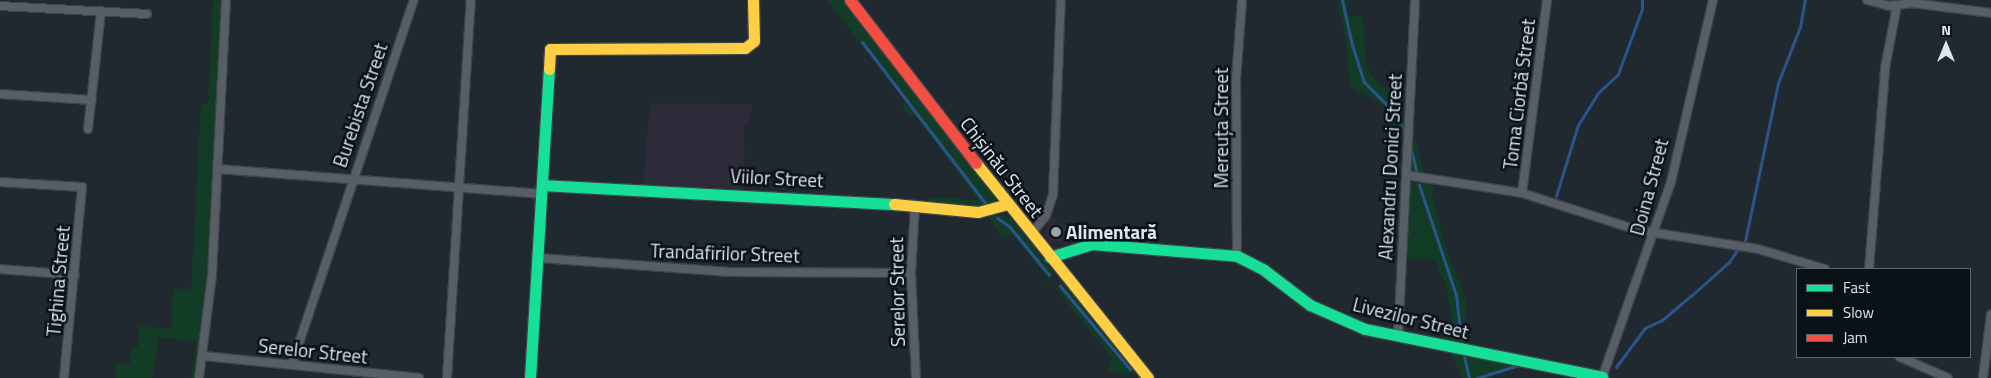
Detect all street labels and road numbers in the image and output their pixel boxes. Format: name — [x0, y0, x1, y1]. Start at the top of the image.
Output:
street label: Toma Ciorbă Street — [1498, 17, 1540, 171]
street label: Burebista Street — [328, 40, 392, 170]
street label: Mereuța Street — [1210, 68, 1232, 188]
street label: Alexandru Donici Street — [1374, 73, 1406, 261]
street label: Chișinău Street — [956, 112, 1048, 222]
street label: Doina Street — [1625, 136, 1673, 238]
street label: Viilor Street — [730, 164, 824, 192]
street label: Tighina Street — [42, 225, 74, 337]
street label: Serelor Street — [885, 237, 909, 347]
street label: Trandafirilor Street — [650, 239, 800, 267]
street label: Livezilor Street — [1351, 293, 1471, 343]
street label: Serelor Street — [257, 334, 369, 368]

